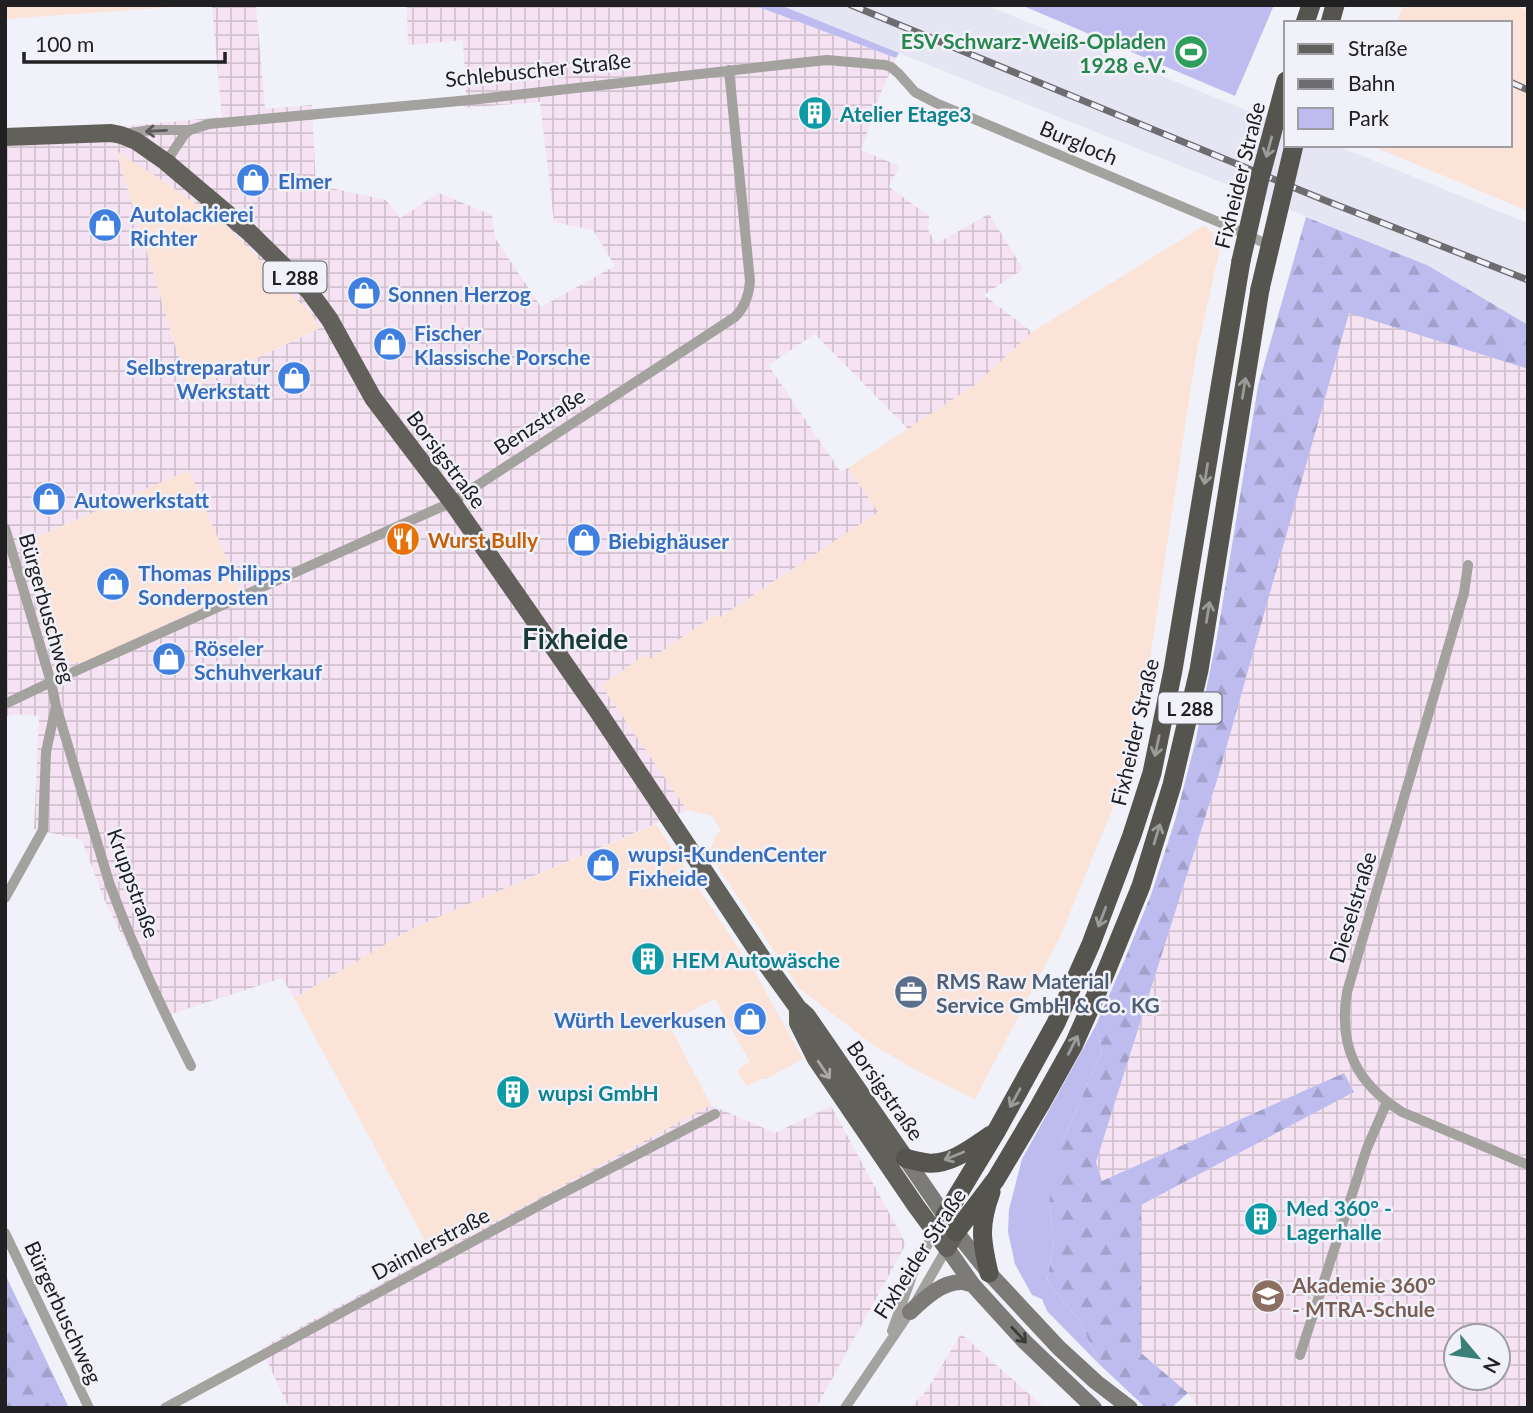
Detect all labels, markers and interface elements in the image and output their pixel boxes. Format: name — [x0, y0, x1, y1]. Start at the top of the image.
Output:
scale bar — [24, 21, 226, 65]
legend — [1284, 21, 1512, 147]
place label: ESV Schwarz-Weiß-Opladen 1928 e.V. — [901, 28, 1166, 77]
text: 100 m — [35, 31, 94, 56]
sports icon: ESV Schwarz-Weiß-Opladen 1928 e.V. — [1172, 33, 1210, 71]
text: Straße — [1348, 35, 1408, 60]
street label: Schlebuscher Straße — [444, 47, 632, 91]
text: Bahn — [1348, 70, 1395, 95]
building icon: Atelier Etage3 — [796, 94, 834, 132]
street label: Fixheider Straße — [1209, 99, 1269, 251]
place label: Atelier Etage3 — [839, 101, 972, 126]
text: Park — [1348, 105, 1389, 130]
street label: Burgloch — [1036, 114, 1122, 170]
one-way arrow — [144, 124, 167, 137]
one-way arrow — [1261, 136, 1274, 158]
shop icon: Elmer — [234, 161, 272, 199]
place label: Elmer — [278, 168, 332, 193]
place label: Autolackierei Richter — [129, 201, 254, 250]
shop icon: Autolackierei Richter — [86, 206, 124, 244]
road number: L 288 — [264, 262, 326, 292]
shop icon: Sonnen Herzog — [345, 274, 383, 312]
place label: Sonnen Herzog — [388, 281, 531, 306]
place label: Fischer Klassische Porsche — [414, 320, 590, 369]
shop icon: Fischer Klassische Porsche — [371, 325, 409, 363]
place label: Selbstreparatur Werkstatt — [126, 354, 270, 403]
shop icon: Selbstreparatur Werkstatt — [275, 359, 313, 397]
one-way arrow — [1238, 377, 1251, 399]
street label: Benzstraße — [489, 382, 589, 460]
street label: Borsigstraße — [402, 405, 492, 513]
one-way arrow — [1199, 462, 1212, 485]
shop icon: Autowerkstatt — [30, 480, 68, 518]
place label: Autowerkstatt — [73, 487, 209, 512]
restaurant icon: Wurst Bully — [384, 520, 422, 558]
shop icon: Biebighäuser — [565, 521, 603, 559]
place label: Wurst Bully — [428, 527, 539, 552]
place label: Biebighäuser — [608, 528, 729, 553]
street label: Bürgerbuschweg — [15, 530, 81, 686]
place label: Thomas Philipps Sonderposten — [138, 560, 291, 609]
shop icon: Thomas Philipps Sonderposten — [94, 565, 132, 603]
one-way arrow — [1202, 601, 1215, 624]
district label: Fixheide — [522, 621, 628, 655]
place label: Röseler Schuhverkauf — [194, 635, 322, 684]
shop icon: Röseler Schuhverkauf — [150, 640, 188, 678]
street label: Fixheider Straße — [1105, 656, 1163, 808]
road number: L 288 — [1158, 692, 1222, 723]
one-way arrow — [1150, 734, 1164, 757]
one-way arrow — [1151, 823, 1164, 845]
street label: Kruppstraße — [103, 825, 165, 941]
place label: wupsi-KundenCenter Fixheide — [628, 841, 827, 890]
shop icon: wupsi-KundenCenter Fixheide — [584, 846, 622, 884]
street label: Dieselstraße — [1323, 848, 1381, 966]
one-way arrow — [1094, 905, 1107, 927]
building icon: HEM Autowäsche — [629, 940, 667, 978]
place label: HEM Autowäsche — [672, 947, 840, 972]
place label: RMS Raw Material Service GmbH & Co. KG — [936, 968, 1160, 1017]
office icon: RMS Raw Material Service GmbH & Co. KG — [892, 973, 930, 1011]
shop icon: Würth Leverkusen — [731, 1000, 769, 1038]
place label: Würth Leverkusen — [554, 1007, 726, 1032]
street label: Borsigstraße — [843, 1035, 929, 1145]
one-way arrow — [1066, 1035, 1080, 1056]
one-way arrow — [816, 1060, 831, 1079]
building icon: wupsi GmbH — [494, 1073, 532, 1111]
place label: wupsi GmbH — [538, 1080, 659, 1105]
one-way arrow — [1008, 1088, 1022, 1108]
one-way arrow — [944, 1151, 965, 1164]
street label: Fixheider Straße — [868, 1183, 970, 1323]
place label: Med 360° - Lagerhalle — [1286, 1195, 1392, 1244]
building icon: Med 360° - Lagerhalle — [1242, 1200, 1280, 1238]
street label: Daimlerstraße — [367, 1201, 493, 1285]
street label: Bürgerbuschweg — [20, 1237, 108, 1387]
place label: Akademie 360° - MTRA-Schule — [1291, 1272, 1436, 1321]
school or university icon: Akademie 360° - MTRA-Schule — [1249, 1277, 1287, 1315]
north arrow — [1442, 1322, 1512, 1392]
one-way arrow — [1011, 1326, 1027, 1344]
text: N — [1479, 1354, 1506, 1377]

